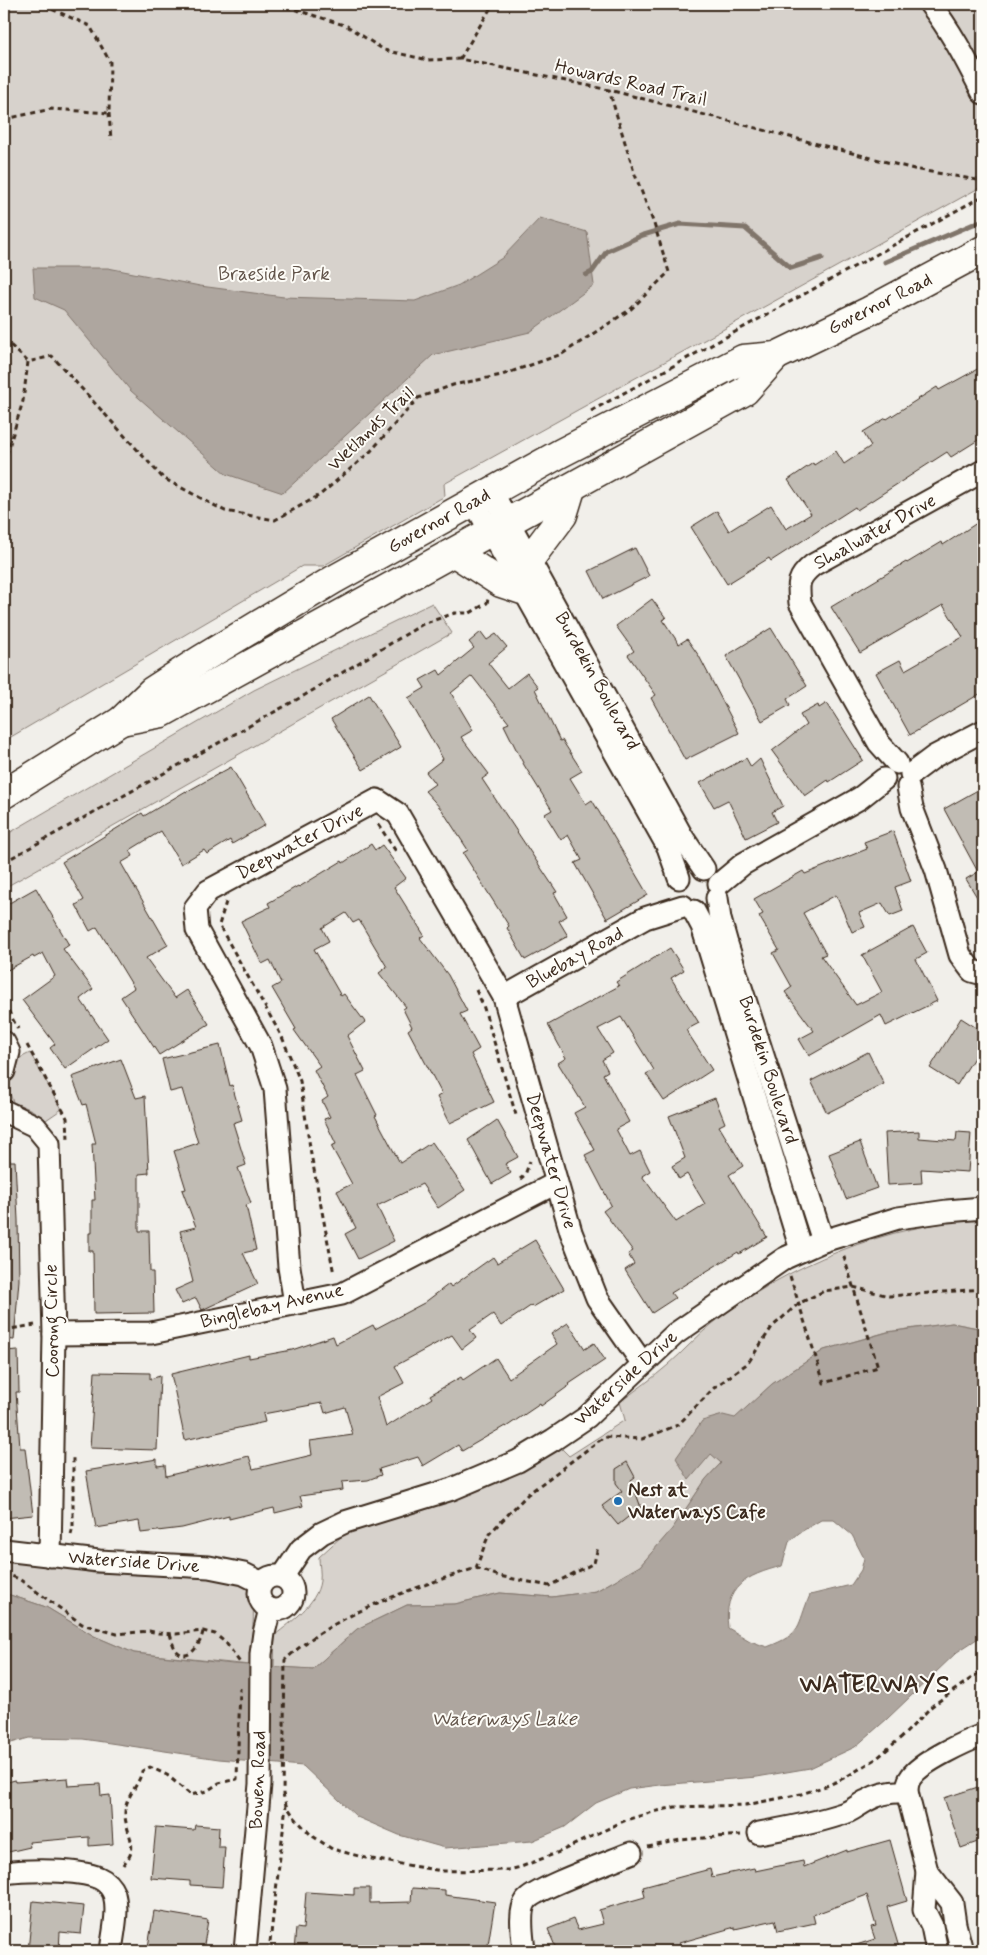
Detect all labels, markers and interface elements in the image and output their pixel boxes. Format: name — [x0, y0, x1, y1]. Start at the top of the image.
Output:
street label: Howards Road Trail — [552, 53, 710, 113]
park label: Braeside Park — [218, 262, 330, 287]
street label: Governor Road — [824, 267, 936, 341]
street label: Wetlands Trail — [322, 381, 420, 477]
street label: Governor Road — [383, 482, 495, 560]
street label: Shoalwater Drive — [809, 488, 941, 576]
street label: Burdekin Boulevard — [549, 608, 645, 754]
street label: Deepwater Drive — [232, 798, 368, 886]
street label: Bluebay Road — [522, 921, 629, 996]
street label: Burdekin Boulevard — [732, 993, 804, 1147]
street label: Deepwater Drive — [520, 1090, 582, 1232]
street label: Coorong Circle — [39, 1264, 68, 1378]
street label: Binglebay Avenue — [198, 1277, 346, 1337]
street label: Waterside Drive — [569, 1325, 683, 1431]
place label: Nest at Waterways Cafe — [627, 1478, 766, 1525]
marker: Nest at Waterways Cafe — [612, 1495, 624, 1507]
street label: Waterside Drive — [67, 1545, 201, 1579]
district label: WATERWAYS — [799, 1670, 950, 1701]
water label: Waterways Lake — [431, 1706, 578, 1733]
street label: Bowen Road — [244, 1730, 272, 1830]

